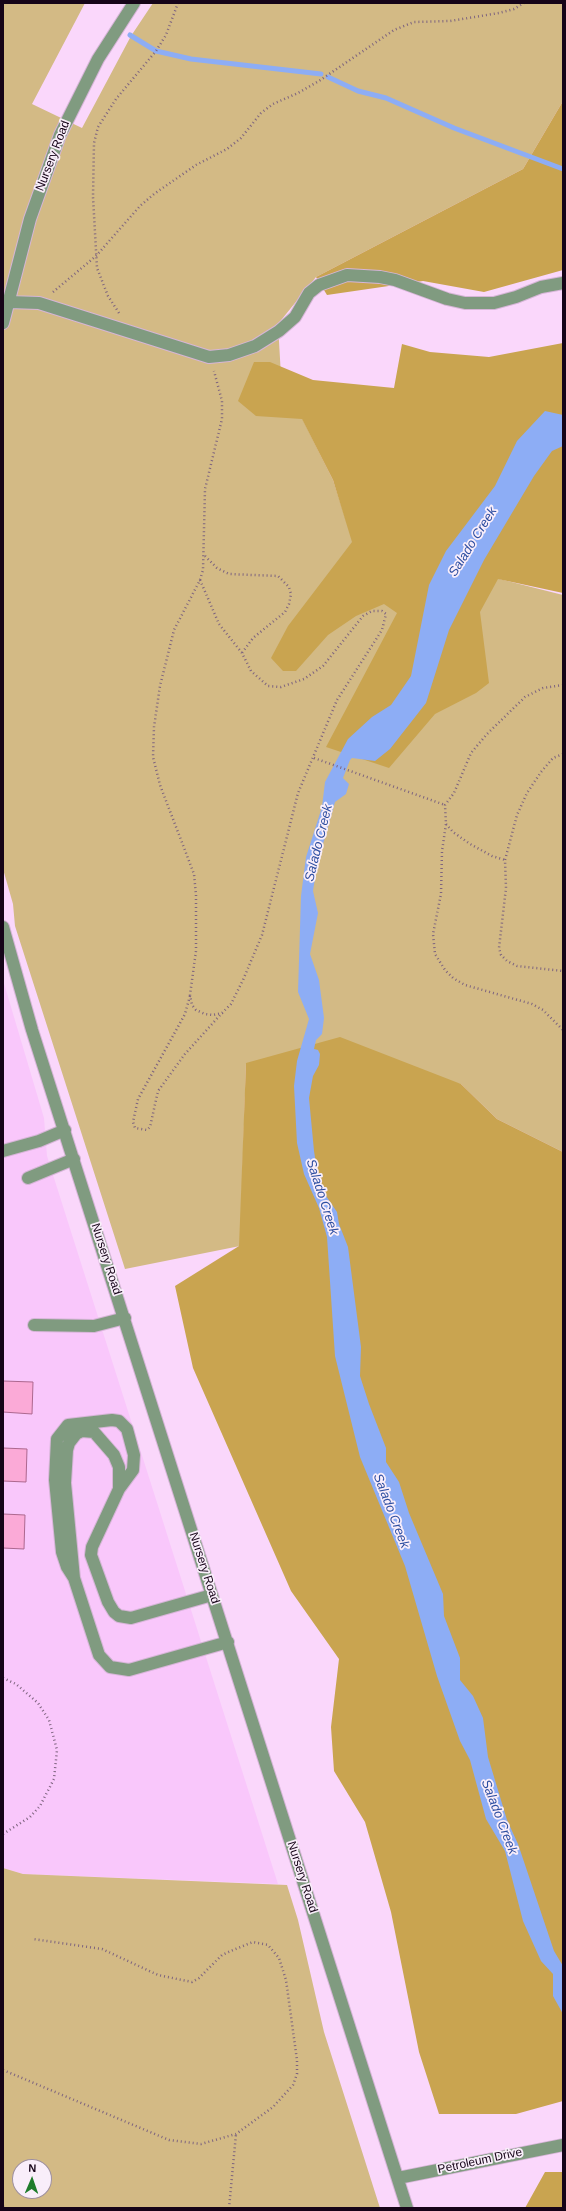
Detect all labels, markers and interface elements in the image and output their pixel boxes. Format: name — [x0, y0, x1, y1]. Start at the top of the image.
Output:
street label: Nursery Road — [33, 119, 73, 193]
water label: Salado Creek — [446, 504, 500, 580]
water label: Salado Creek — [302, 803, 336, 883]
water label: Salado Creek — [302, 1157, 342, 1237]
street label: Nursery Road — [88, 1222, 124, 1296]
water label: Salado Creek — [370, 1471, 412, 1551]
street label: Nursery Road — [186, 1531, 222, 1605]
water label: Salado Creek — [478, 1777, 520, 1857]
street label: Nursery Road — [284, 1840, 320, 1914]
street label: Petroleum Drive — [436, 2145, 524, 2177]
north arrow — [12, 2159, 52, 2199]
text: N — [28, 2162, 37, 2174]

